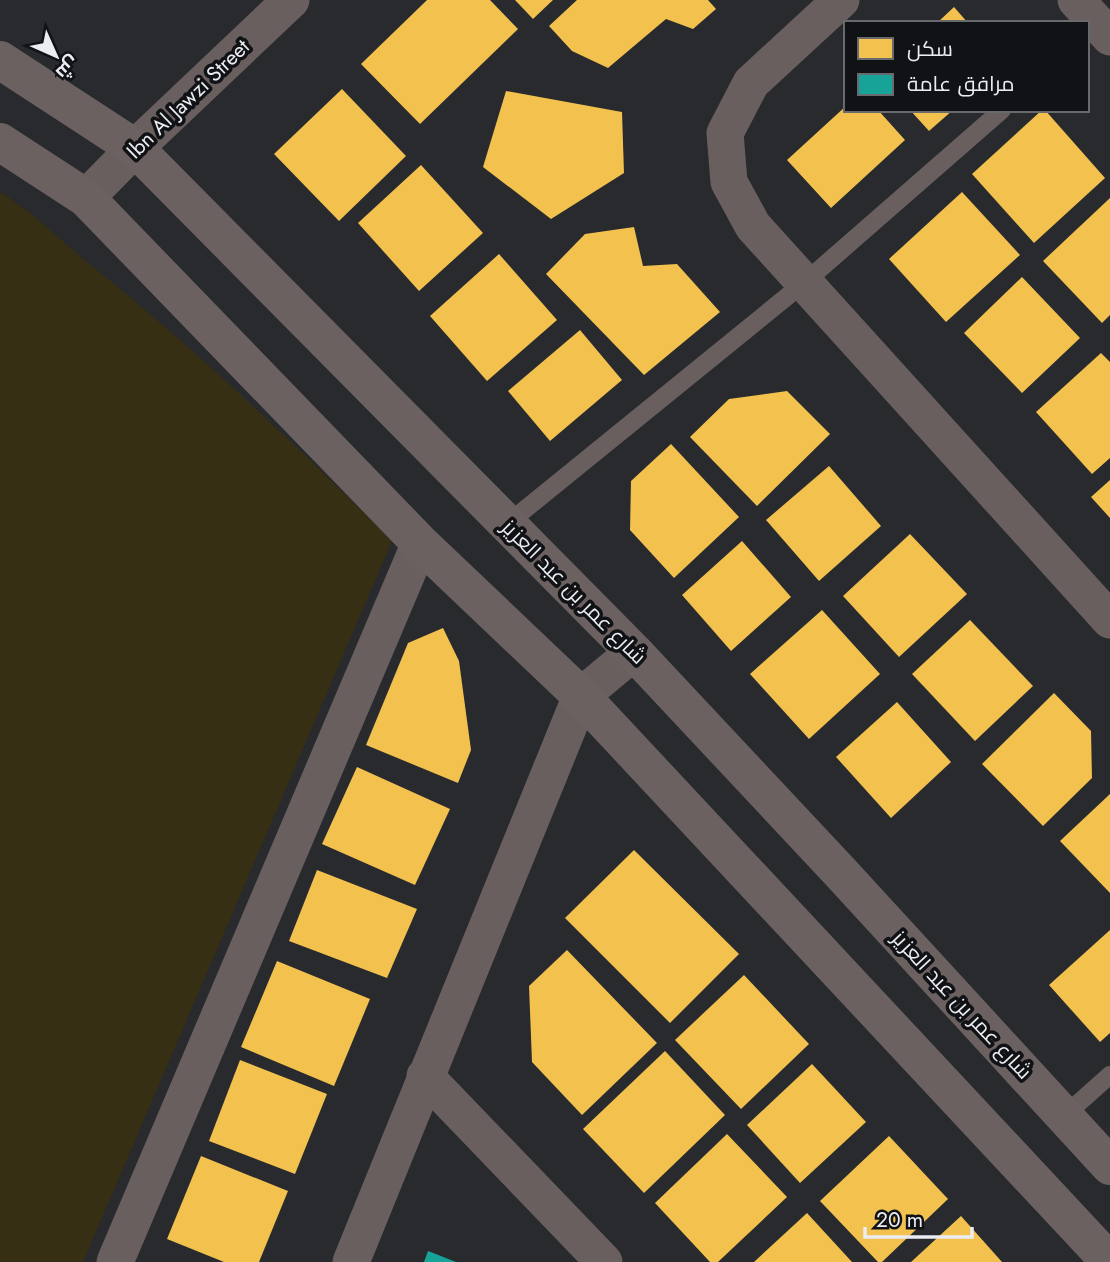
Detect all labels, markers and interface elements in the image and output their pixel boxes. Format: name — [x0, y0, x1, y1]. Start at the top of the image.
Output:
north arrow — [21, 21, 91, 91]
legend — [844, 21, 1089, 112]
street label: Ibn Al Jawzi Street — [120, 32, 256, 166]
text: سكن — [907, 34, 953, 64]
text: ش — [49, 49, 86, 86]
text: مرافق عامة — [907, 69, 1015, 99]
street label: شارع عمر بن عبد العزيز — [494, 512, 653, 671]
street label: شارع عمر بن عبد العزيز — [884, 923, 1039, 1086]
scale bar — [865, 1196, 972, 1240]
text: 20 m — [876, 1205, 923, 1235]

